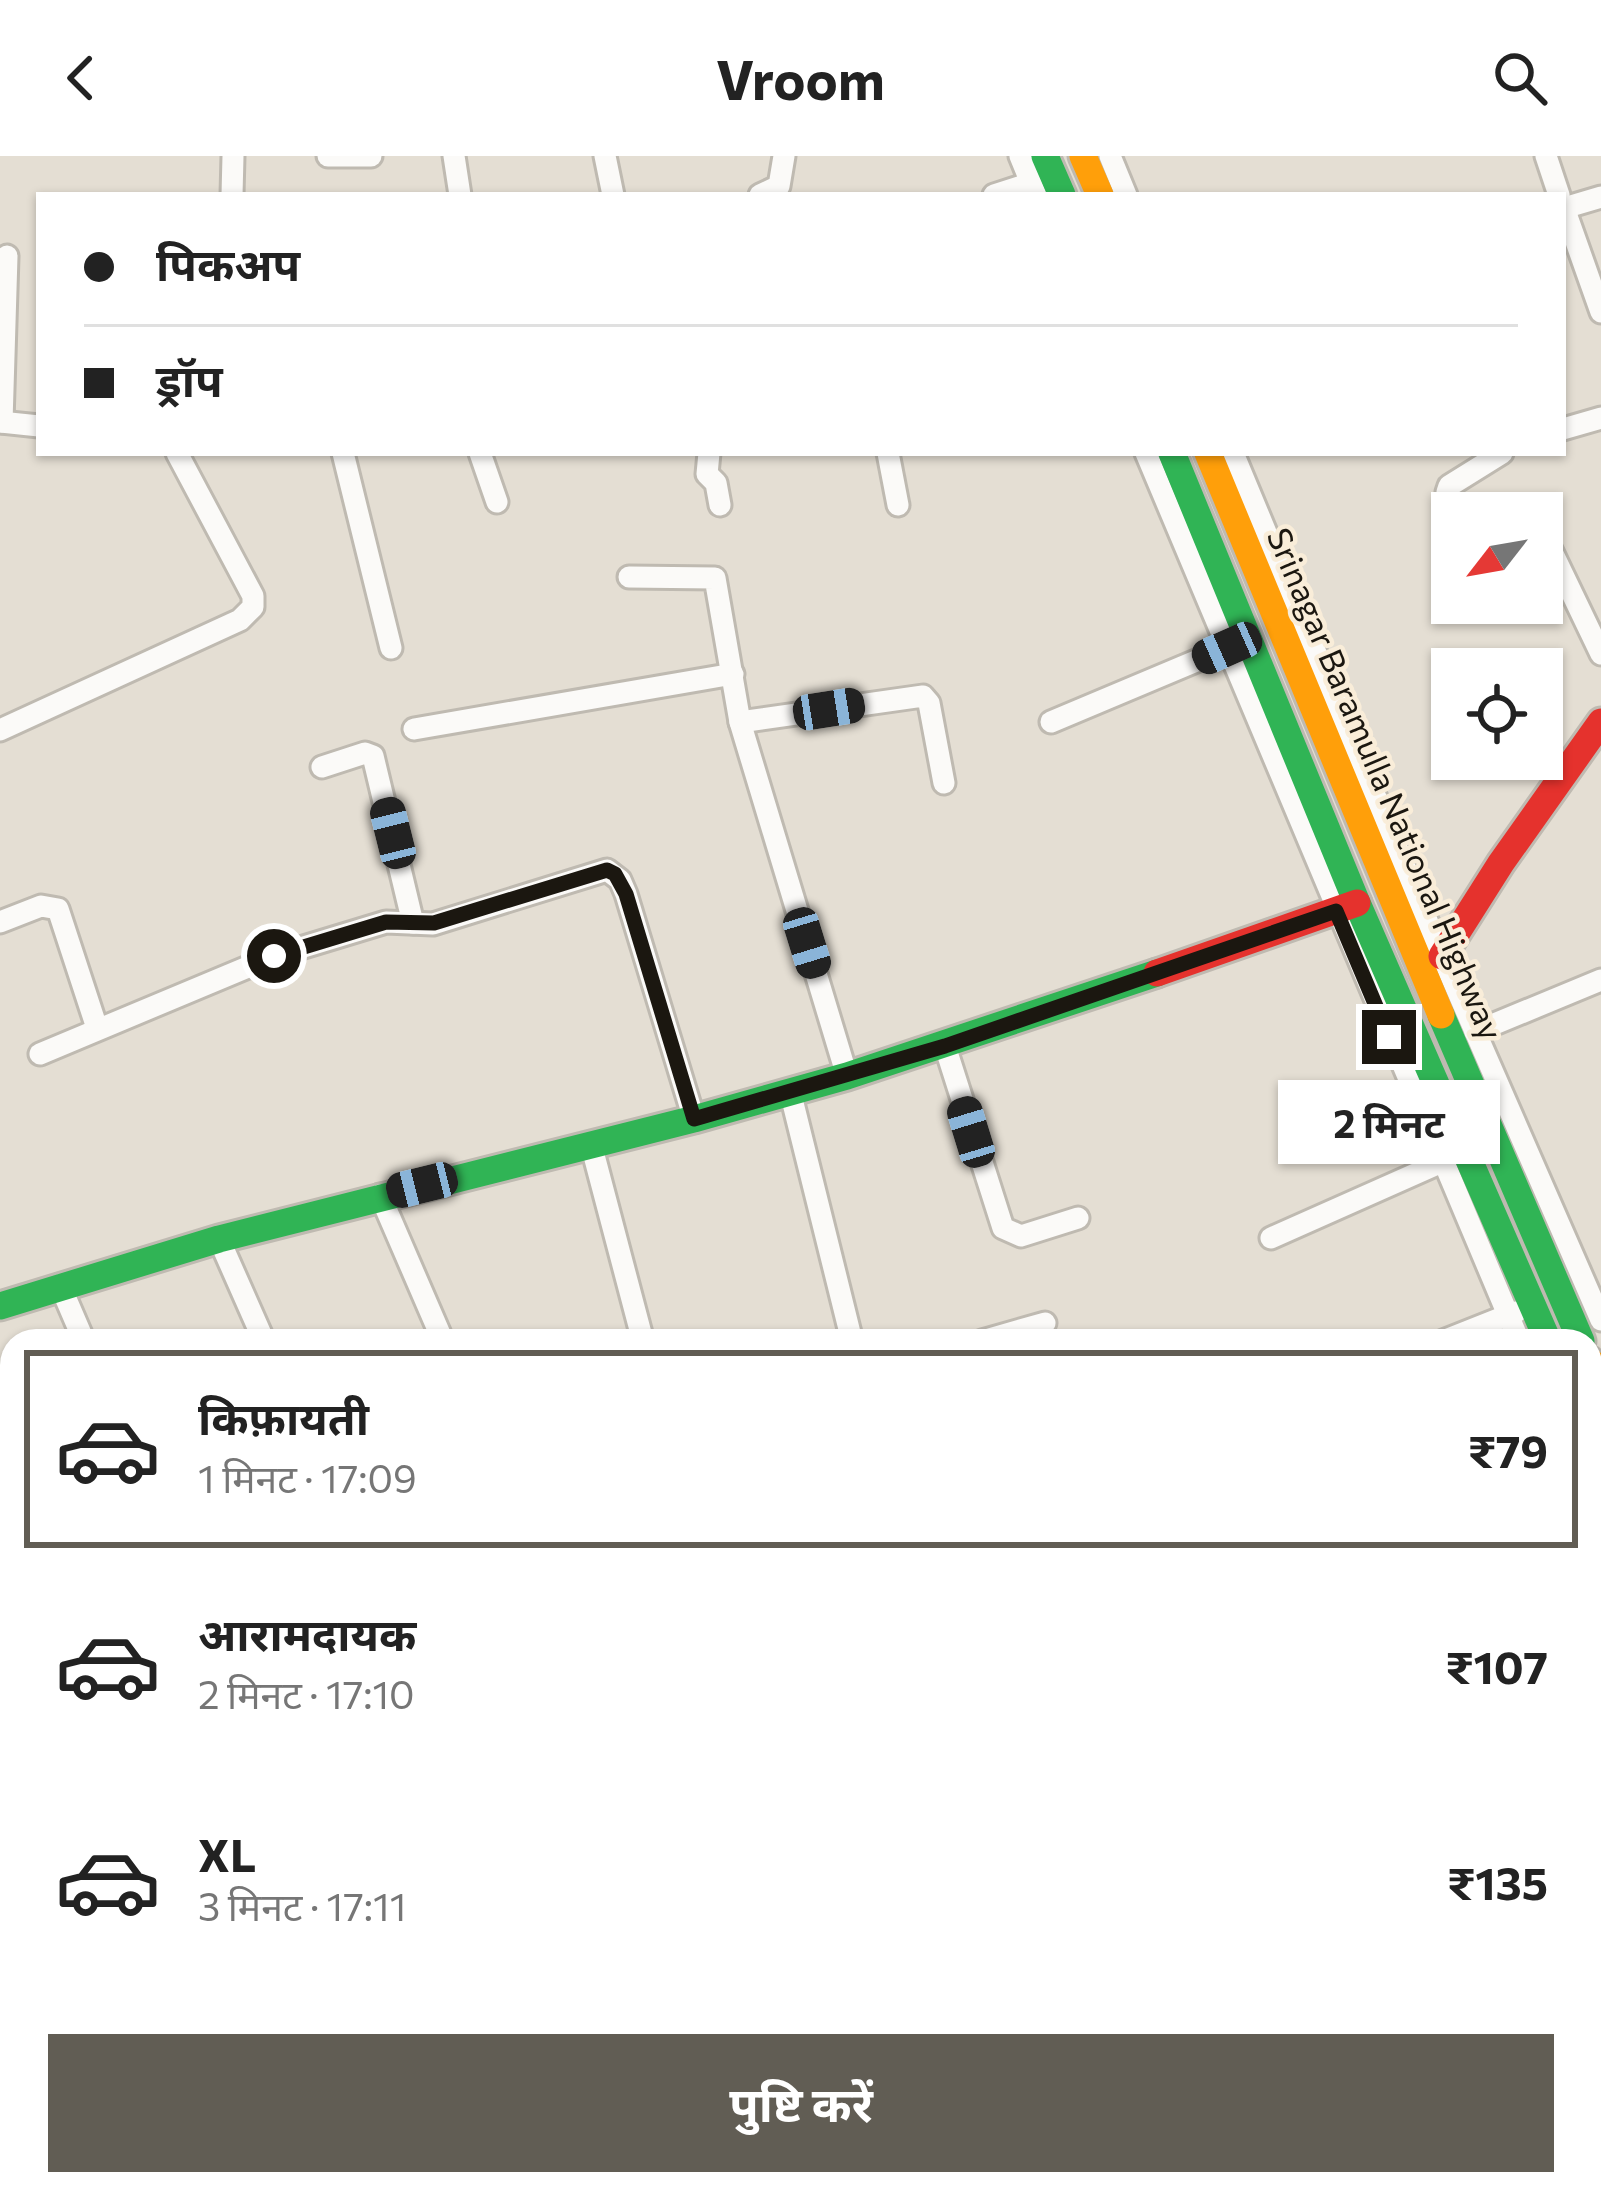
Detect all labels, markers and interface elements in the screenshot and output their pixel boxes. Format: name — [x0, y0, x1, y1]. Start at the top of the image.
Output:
icon: back — [48, 45, 114, 111]
text: Vroom — [716, 45, 885, 111]
icon: search — [1487, 45, 1553, 111]
text: पिकअप — [156, 235, 300, 290]
text: ड्रॉप — [156, 351, 223, 406]
north arrow — [1431, 492, 1563, 624]
map controls — [1431, 492, 1563, 780]
street label: Srinagar Baramulla National Highway — [1260, 521, 1513, 1046]
car — [1187, 617, 1267, 679]
button: locate — [1431, 648, 1563, 780]
car — [791, 686, 867, 732]
car — [367, 794, 419, 872]
car — [779, 903, 835, 983]
route start — [247, 929, 301, 983]
route end — [1362, 1010, 1416, 1064]
callout: 2 मिनट — [1278, 1079, 1500, 1163]
car — [943, 1092, 999, 1172]
text: 2 मिनट — [1333, 1098, 1445, 1146]
car — [383, 1159, 461, 1211]
text: किफ़ायती — [198, 1389, 369, 1444]
icon: car — [54, 1395, 162, 1503]
text: ₹79 — [1468, 1422, 1548, 1477]
text: 1 मिनट · 17:09 — [198, 1453, 417, 1501]
text: आरामदायक — [198, 1605, 416, 1660]
icon: car — [54, 1611, 162, 1719]
text: ₹107 — [1446, 1638, 1548, 1693]
text: 2 मिनट · 17:10 — [198, 1669, 415, 1717]
text: XL — [198, 1826, 256, 1881]
icon: car — [54, 1827, 162, 1935]
text: ₹135 — [1447, 1854, 1548, 1909]
text: 3 मिनट · 17:11 — [198, 1881, 406, 1929]
button: पुष्टि करें — [48, 2034, 1554, 2172]

